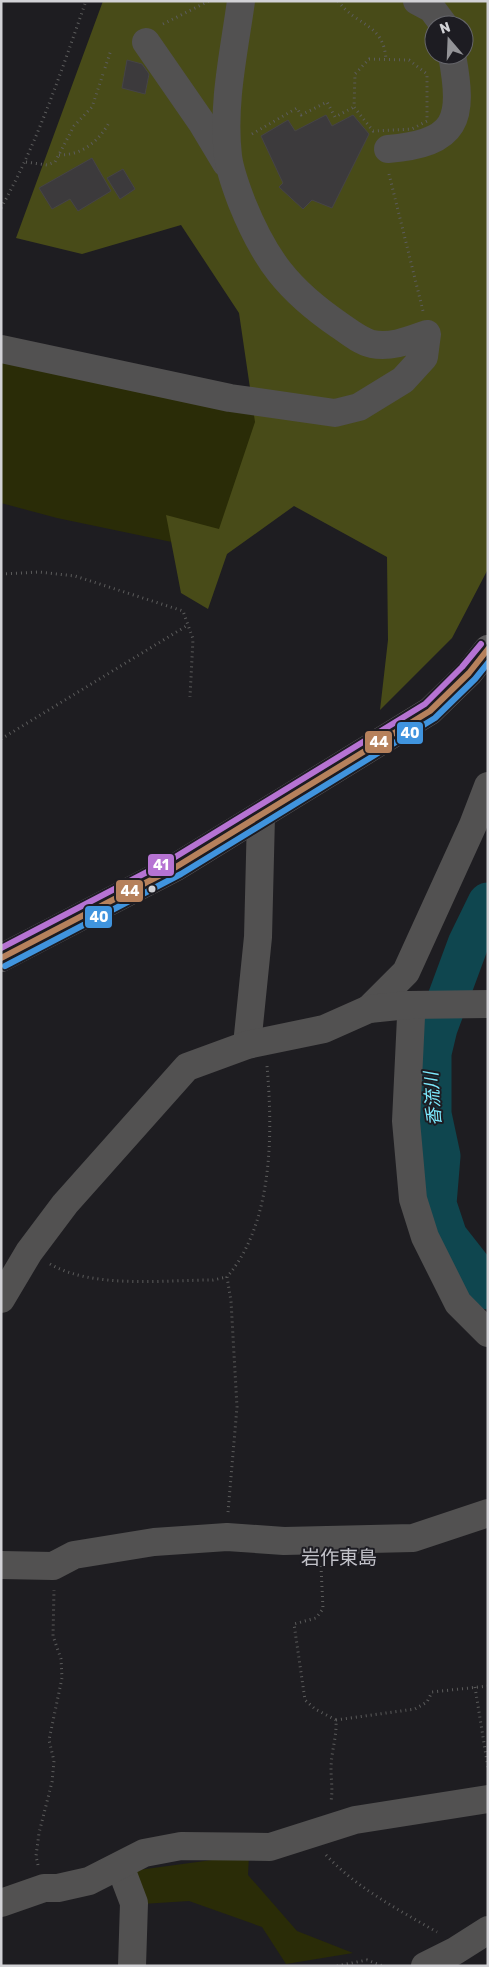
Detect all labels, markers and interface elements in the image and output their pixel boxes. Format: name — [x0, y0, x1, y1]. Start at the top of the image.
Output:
north arrow — [424, 15, 474, 65]
text: N — [437, 19, 452, 38]
line badge: 40 — [396, 721, 424, 745]
text: 40 — [400, 725, 420, 742]
line badge: 44 — [364, 730, 393, 754]
text: 44 — [369, 734, 389, 751]
line badge: 41 — [147, 853, 175, 877]
text: 41 — [153, 857, 169, 874]
line badge: 44 — [115, 879, 144, 903]
text: 44 — [120, 883, 140, 900]
unlabelled marker — [147, 884, 157, 894]
line badge: 40 — [84, 905, 113, 929]
text: 40 — [89, 909, 109, 926]
water label: 香流川 — [420, 1069, 446, 1127]
district label: 岩作東島 — [301, 1546, 377, 1569]

